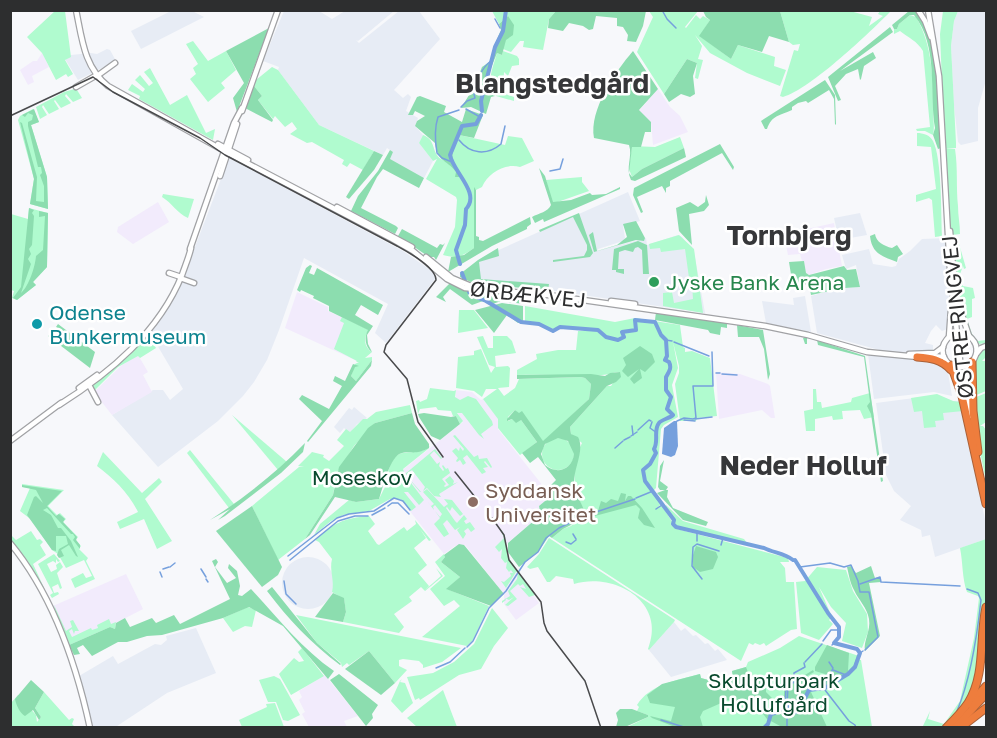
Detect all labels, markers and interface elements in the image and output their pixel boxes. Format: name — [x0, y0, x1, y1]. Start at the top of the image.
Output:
district label: Blangstedgård — [455, 67, 649, 99]
district label: Tornbjerg — [726, 219, 852, 251]
street label: ØSTRE RINGVEJ — [936, 234, 978, 400]
place label: Jyske Bank Arena — [666, 269, 844, 295]
street label: ØRBÆKVEJ — [469, 275, 587, 313]
marker: Jyske Bank Arena — [647, 275, 661, 289]
place label: Odense Bunkermuseum — [49, 299, 206, 349]
marker: Odense Bunkermuseum — [30, 317, 44, 331]
district label: Neder Holluf — [720, 449, 887, 481]
park label: Moseskov — [312, 464, 412, 490]
place label: Syddansk Universitet — [485, 477, 596, 527]
marker: Syddansk Universitet — [466, 495, 480, 509]
park label: Skulpturpark Hollufgård — [708, 667, 840, 717]

